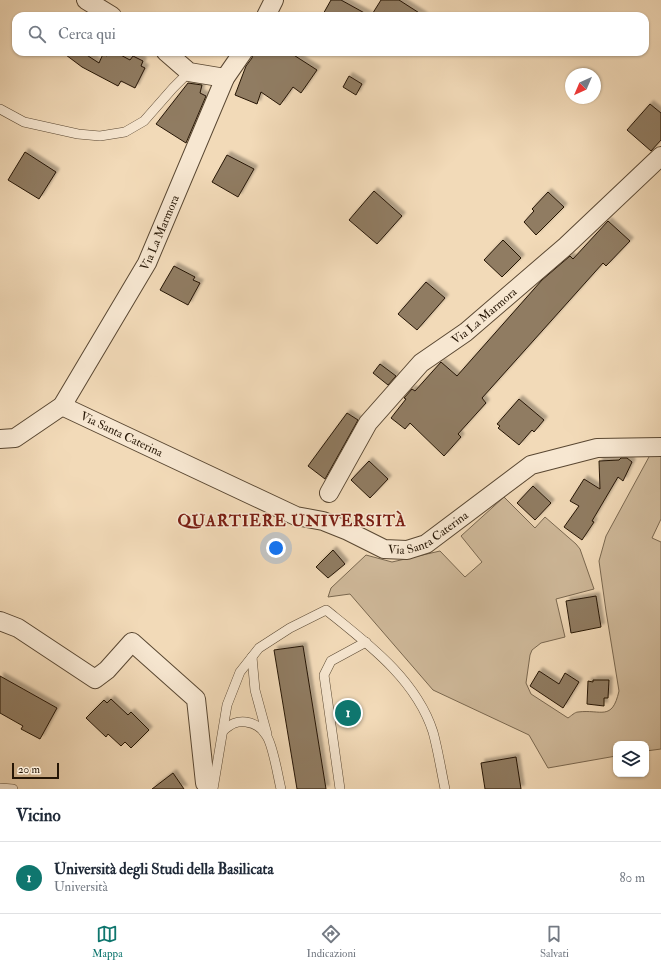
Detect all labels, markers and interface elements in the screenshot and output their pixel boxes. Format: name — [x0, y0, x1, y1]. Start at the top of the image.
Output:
search box — [12, 12, 649, 56]
icon: search — [26, 23, 48, 45]
text: Cerca qui — [58, 25, 116, 44]
north arrow — [565, 68, 601, 104]
street label: Via La Marmora — [137, 192, 183, 274]
street label: Via La Marmora — [449, 284, 521, 348]
street label: Via Santa Caterina — [78, 409, 166, 461]
street label: Via Santa Caterina — [388, 507, 472, 558]
district label: QUARTIERE UNIVERSITÀ — [177, 510, 407, 531]
your location — [266, 538, 286, 558]
pin: 1 — [335, 698, 361, 728]
map controls — [613, 741, 649, 777]
button: layers — [613, 741, 649, 777]
scale bar — [12, 761, 59, 780]
text: 20 m — [18, 763, 40, 776]
text: Vicino — [16, 805, 61, 826]
text: Università degli Studi della Basilicata — [54, 860, 274, 879]
text: 1 — [27, 870, 31, 886]
text: 80 m — [619, 870, 645, 886]
text: Università — [54, 879, 108, 895]
tab: Mappa — [92, 923, 123, 960]
tab: Indicazioni — [307, 923, 356, 960]
tab: Salvati — [540, 923, 569, 960]

